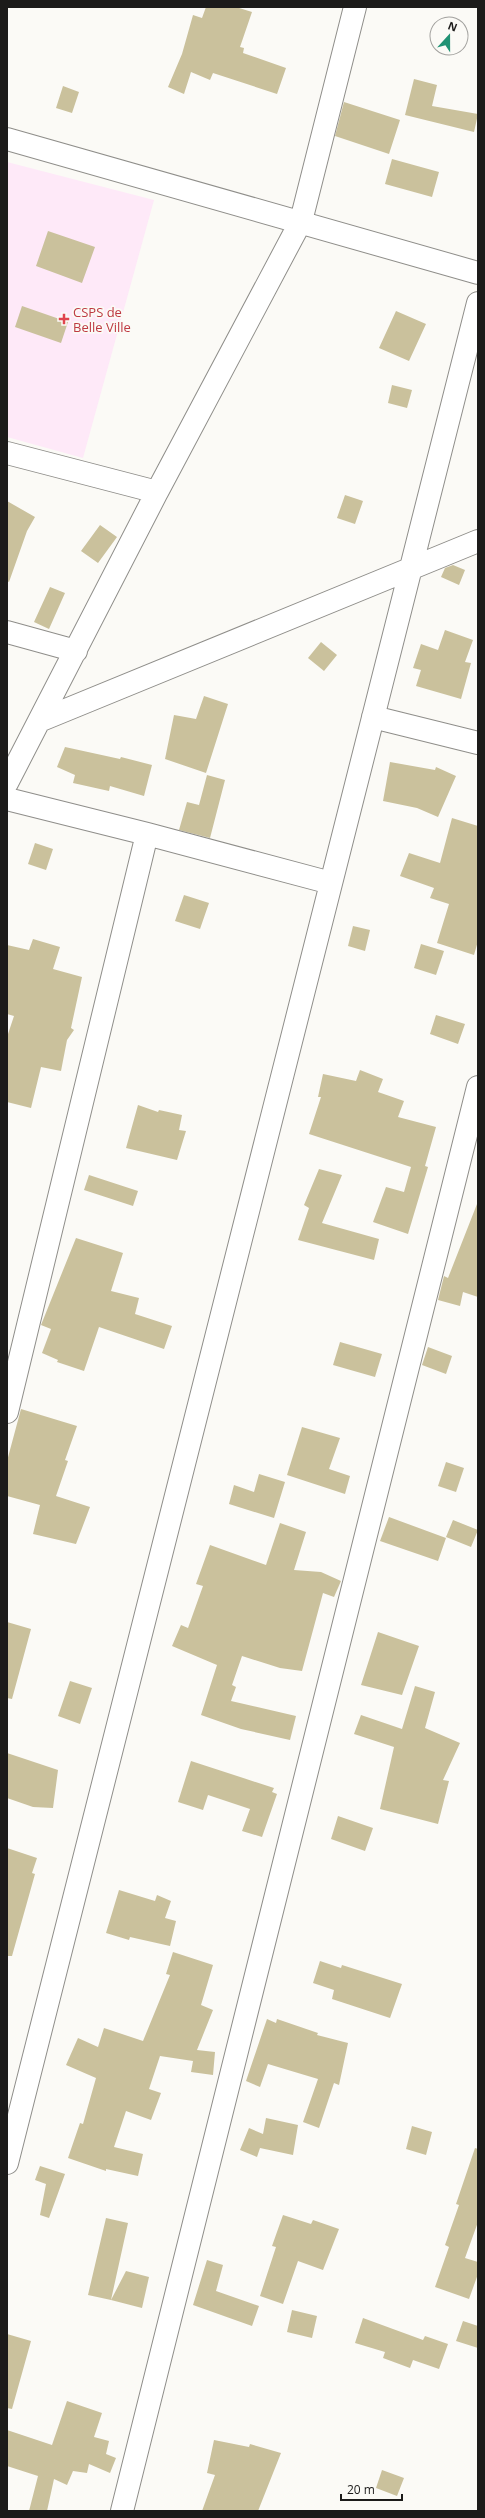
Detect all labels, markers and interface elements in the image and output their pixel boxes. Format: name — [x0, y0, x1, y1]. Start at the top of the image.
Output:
north arrow — [429, 16, 469, 56]
text: N — [446, 18, 460, 35]
place label: CSPS de Belle Ville — [73, 303, 131, 336]
marker: CSPS de Belle Ville — [58, 313, 70, 325]
scale bar — [341, 2476, 402, 2502]
text: 20 m — [347, 2481, 375, 2498]

